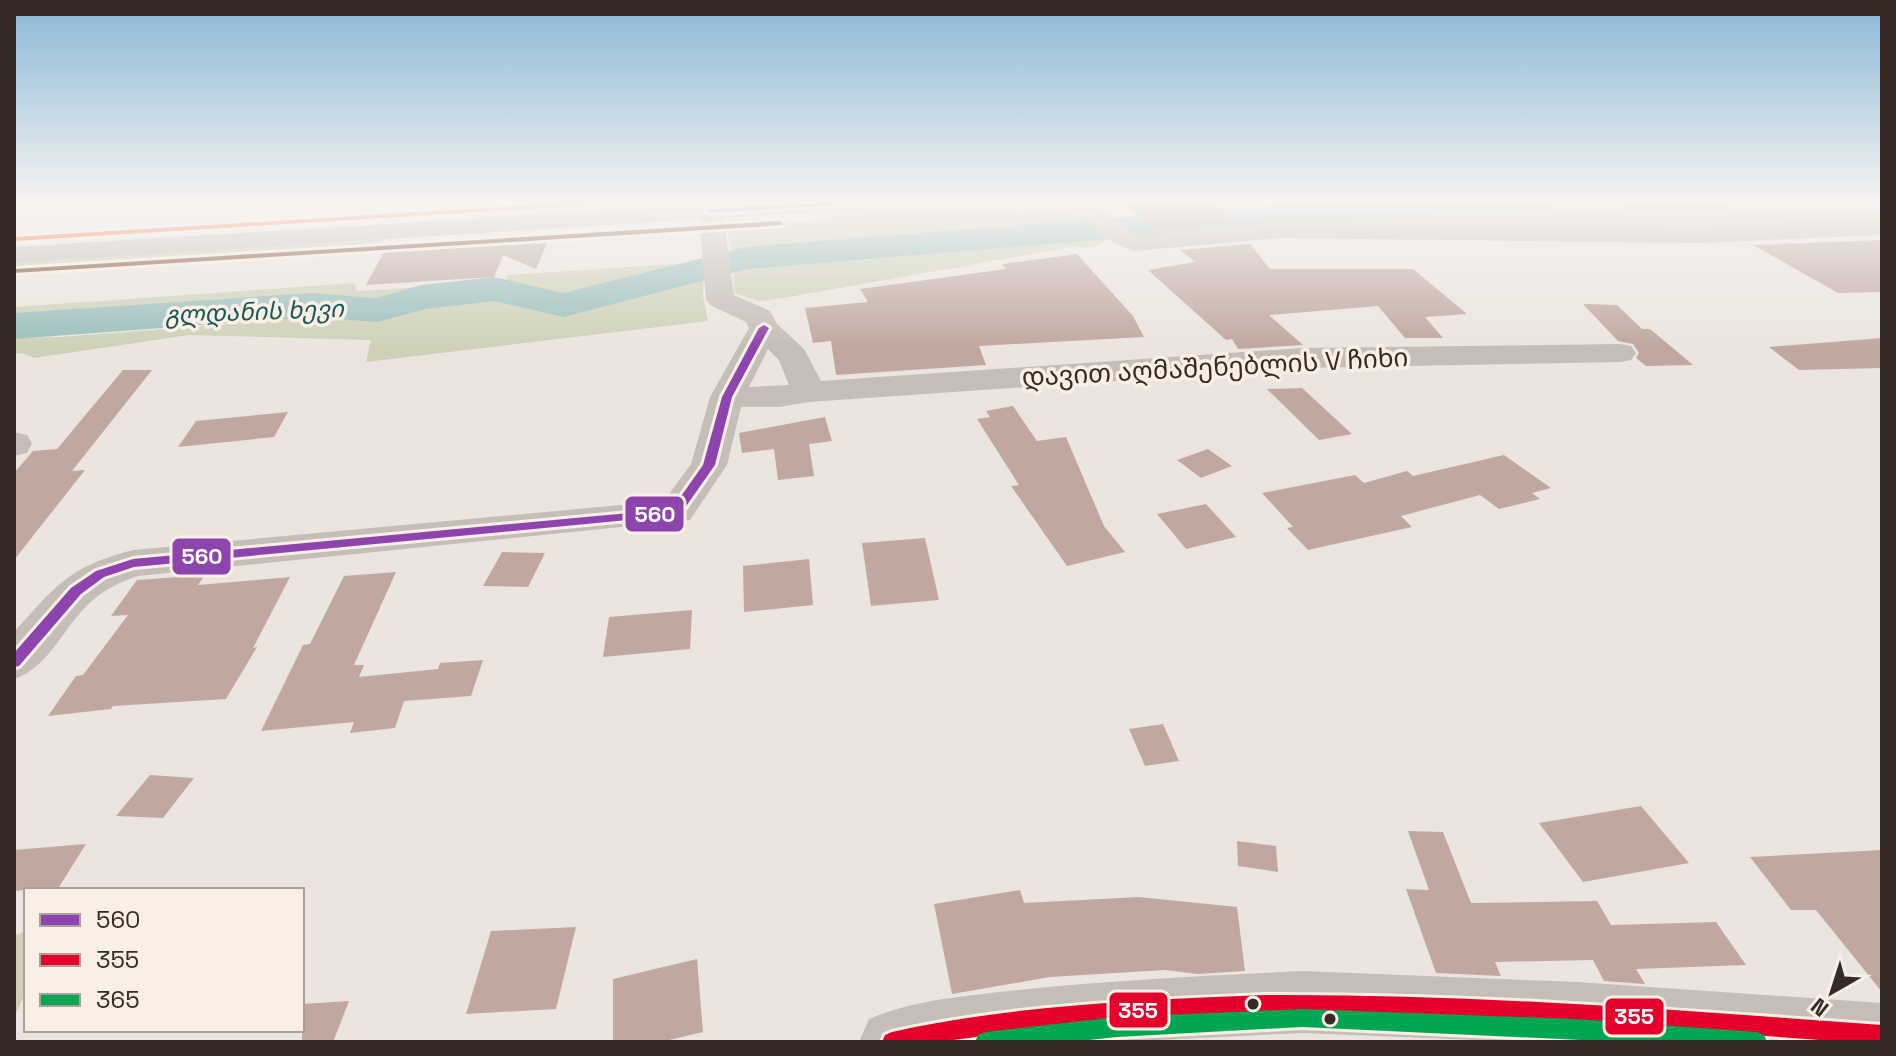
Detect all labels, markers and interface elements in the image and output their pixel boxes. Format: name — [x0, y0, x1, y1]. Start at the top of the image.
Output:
water label: გლდანის ხევი — [164, 293, 345, 330]
street label: დავით აღმაშენებლის V ჩიხი — [1021, 340, 1409, 394]
line badge: 560 — [624, 495, 685, 533]
text: 560 — [634, 500, 676, 528]
line badge: 560 — [171, 537, 232, 576]
text: 560 — [181, 542, 223, 570]
legend — [24, 888, 304, 1032]
text: 560 — [96, 904, 140, 935]
text: 355 — [96, 944, 139, 975]
north arrow — [1792, 952, 1872, 1032]
text: 365 — [96, 984, 140, 1015]
line badge: 355 — [1108, 991, 1169, 1029]
text: N — [1805, 992, 1834, 1023]
text: 355 — [1118, 996, 1158, 1024]
unlabelled marker — [1245, 996, 1261, 1012]
line badge: 355 — [1604, 997, 1665, 1036]
text: 355 — [1614, 1002, 1654, 1030]
unlabelled marker — [1322, 1011, 1338, 1027]

